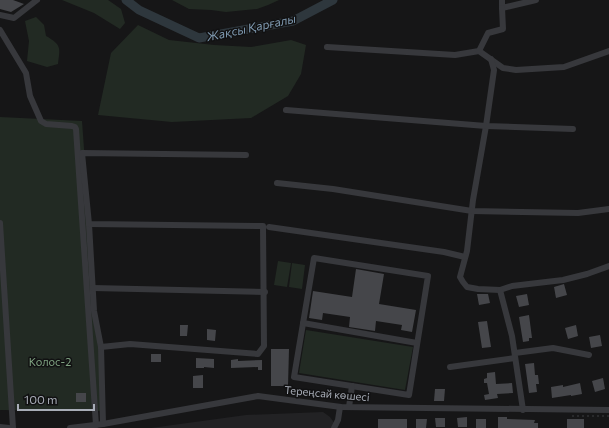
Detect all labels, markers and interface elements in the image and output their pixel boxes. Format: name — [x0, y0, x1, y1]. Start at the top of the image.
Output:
water label: Жақсы Қарғалы — [204, 11, 297, 44]
park label: Колос-2 — [29, 355, 71, 368]
street label: Тереңсай көшесі — [284, 383, 370, 403]
scale bar — [18, 386, 94, 412]
text: 100 m — [24, 392, 58, 406]

